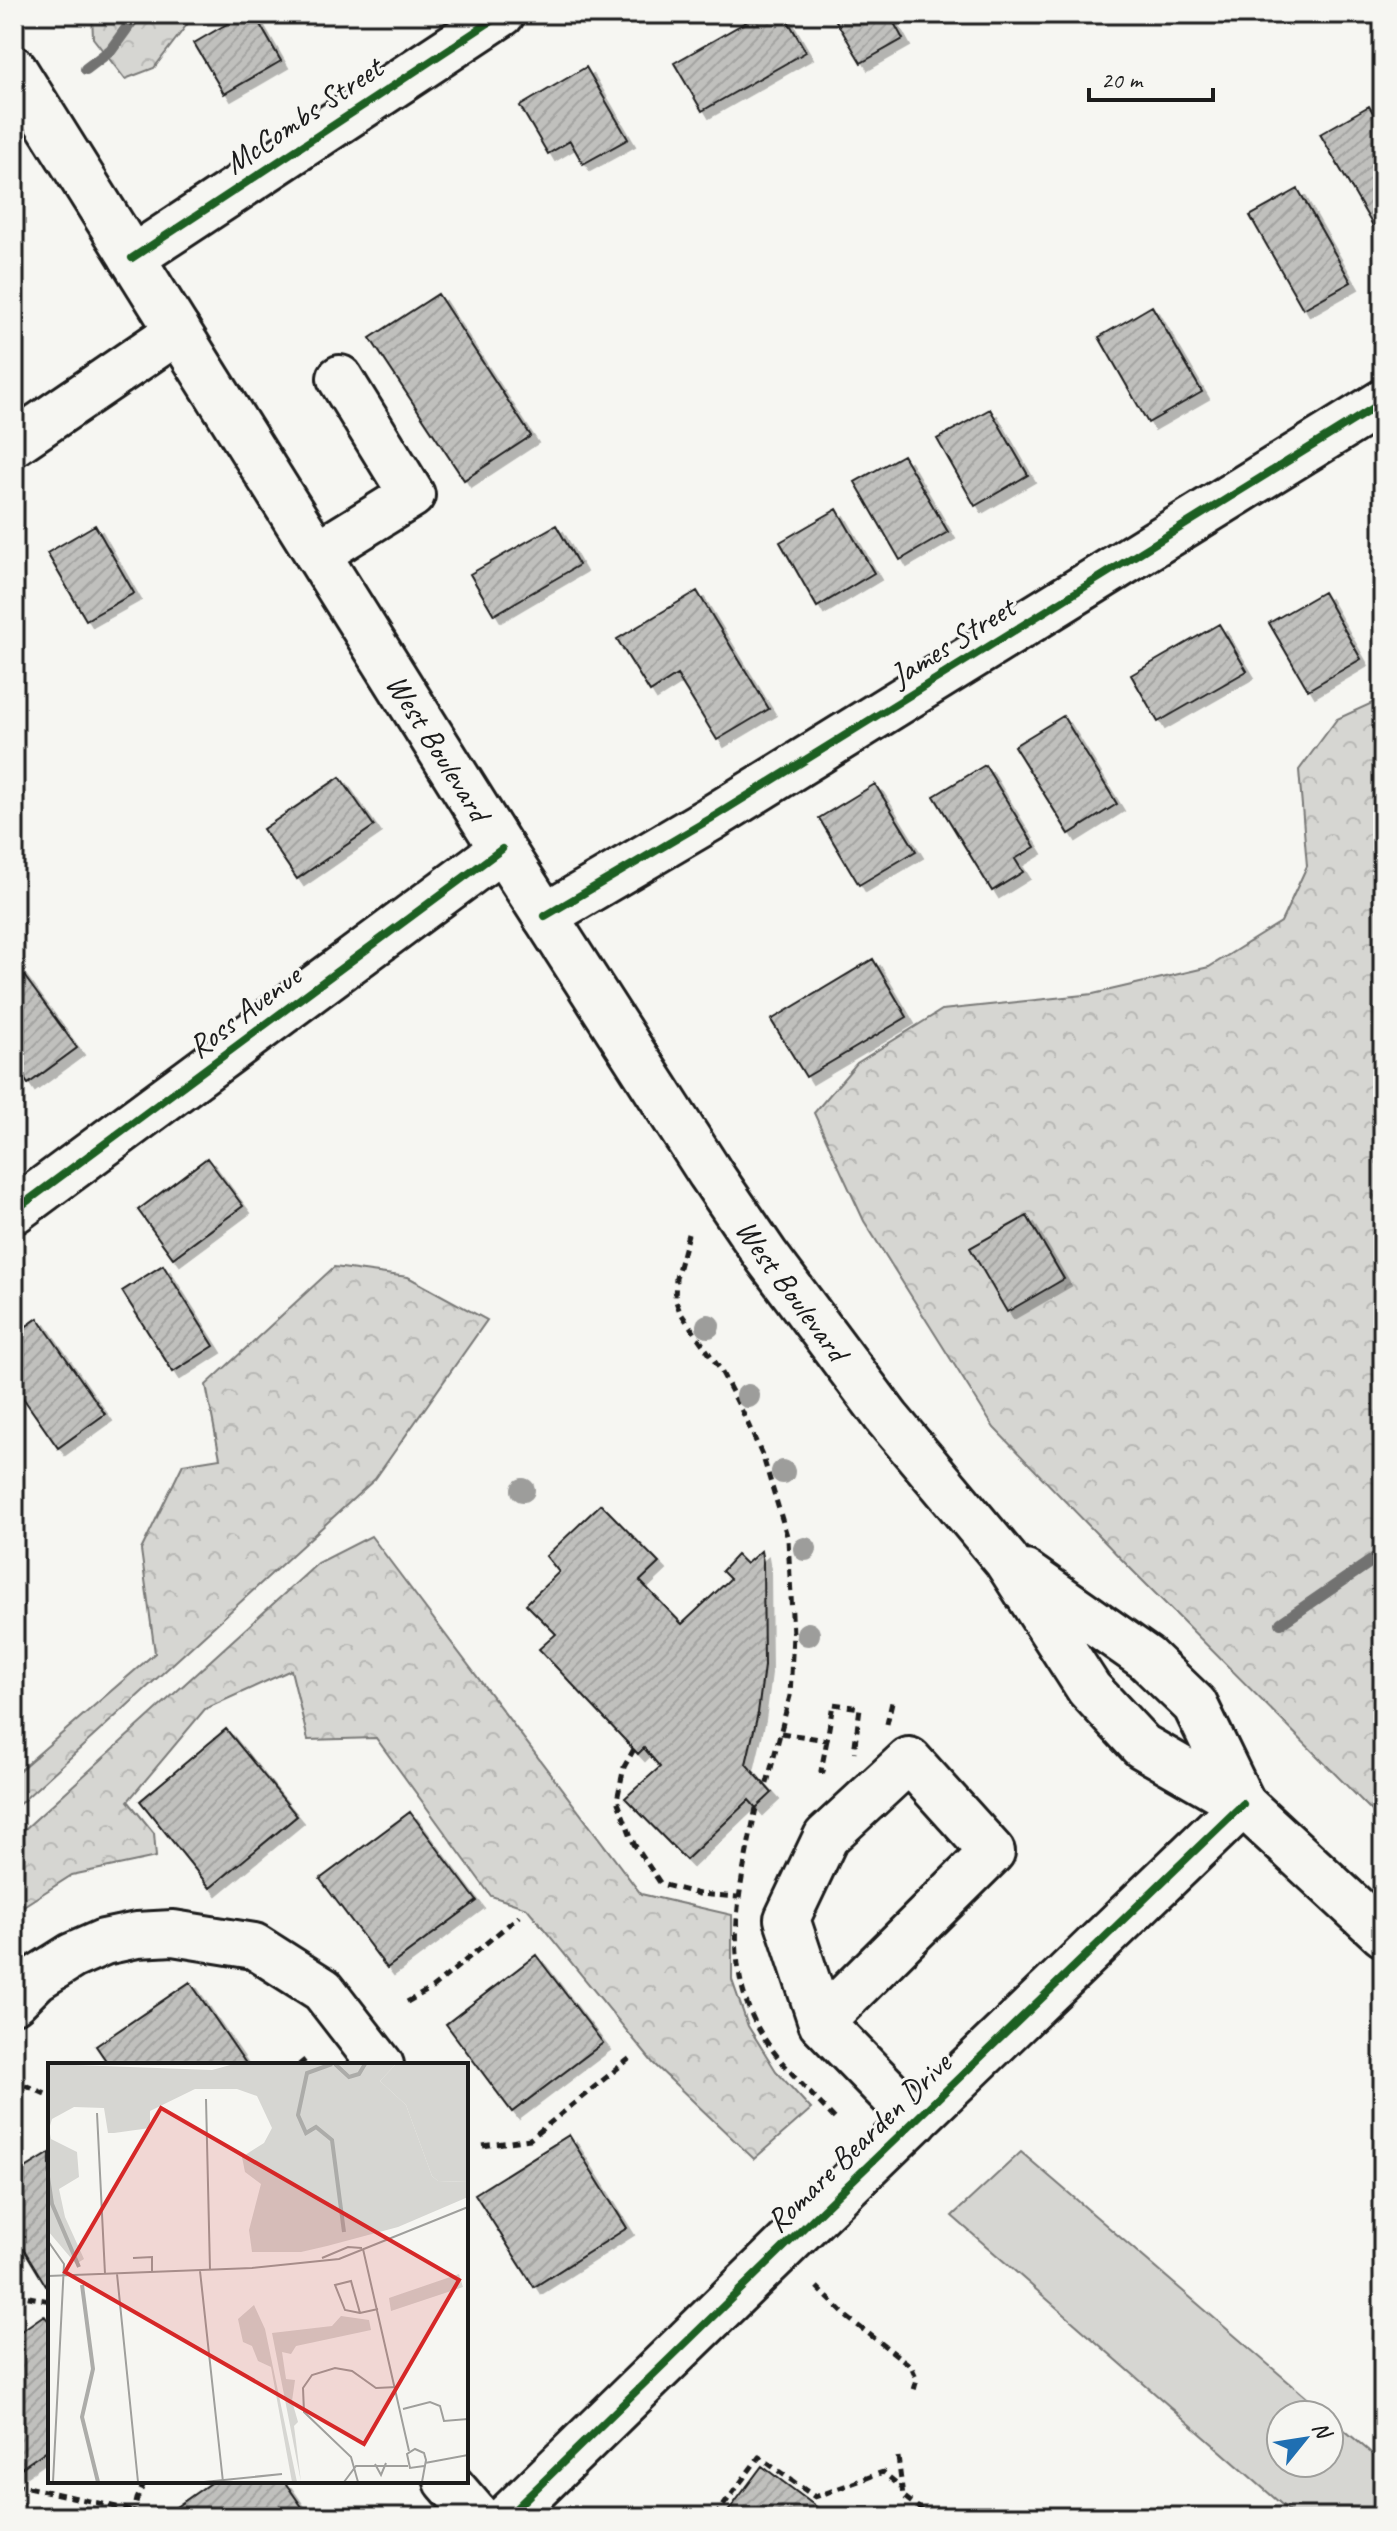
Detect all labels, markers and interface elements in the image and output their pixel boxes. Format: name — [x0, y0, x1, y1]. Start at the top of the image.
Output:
street label: McCombs Street — [216, 46, 393, 183]
scale bar — [1089, 52, 1213, 102]
text: 20 m — [1101, 65, 1144, 95]
street label: James Street — [881, 585, 1025, 697]
street label: West Boulevard — [376, 666, 502, 832]
street label: Ross Avenue — [179, 954, 311, 1067]
street label: West Boulevard — [726, 1211, 860, 1373]
street label: Romare Bearden Drive — [757, 2042, 962, 2241]
inset map — [48, 2063, 468, 2483]
north arrow — [1265, 2399, 1345, 2479]
text: N — [1306, 2417, 1339, 2445]

